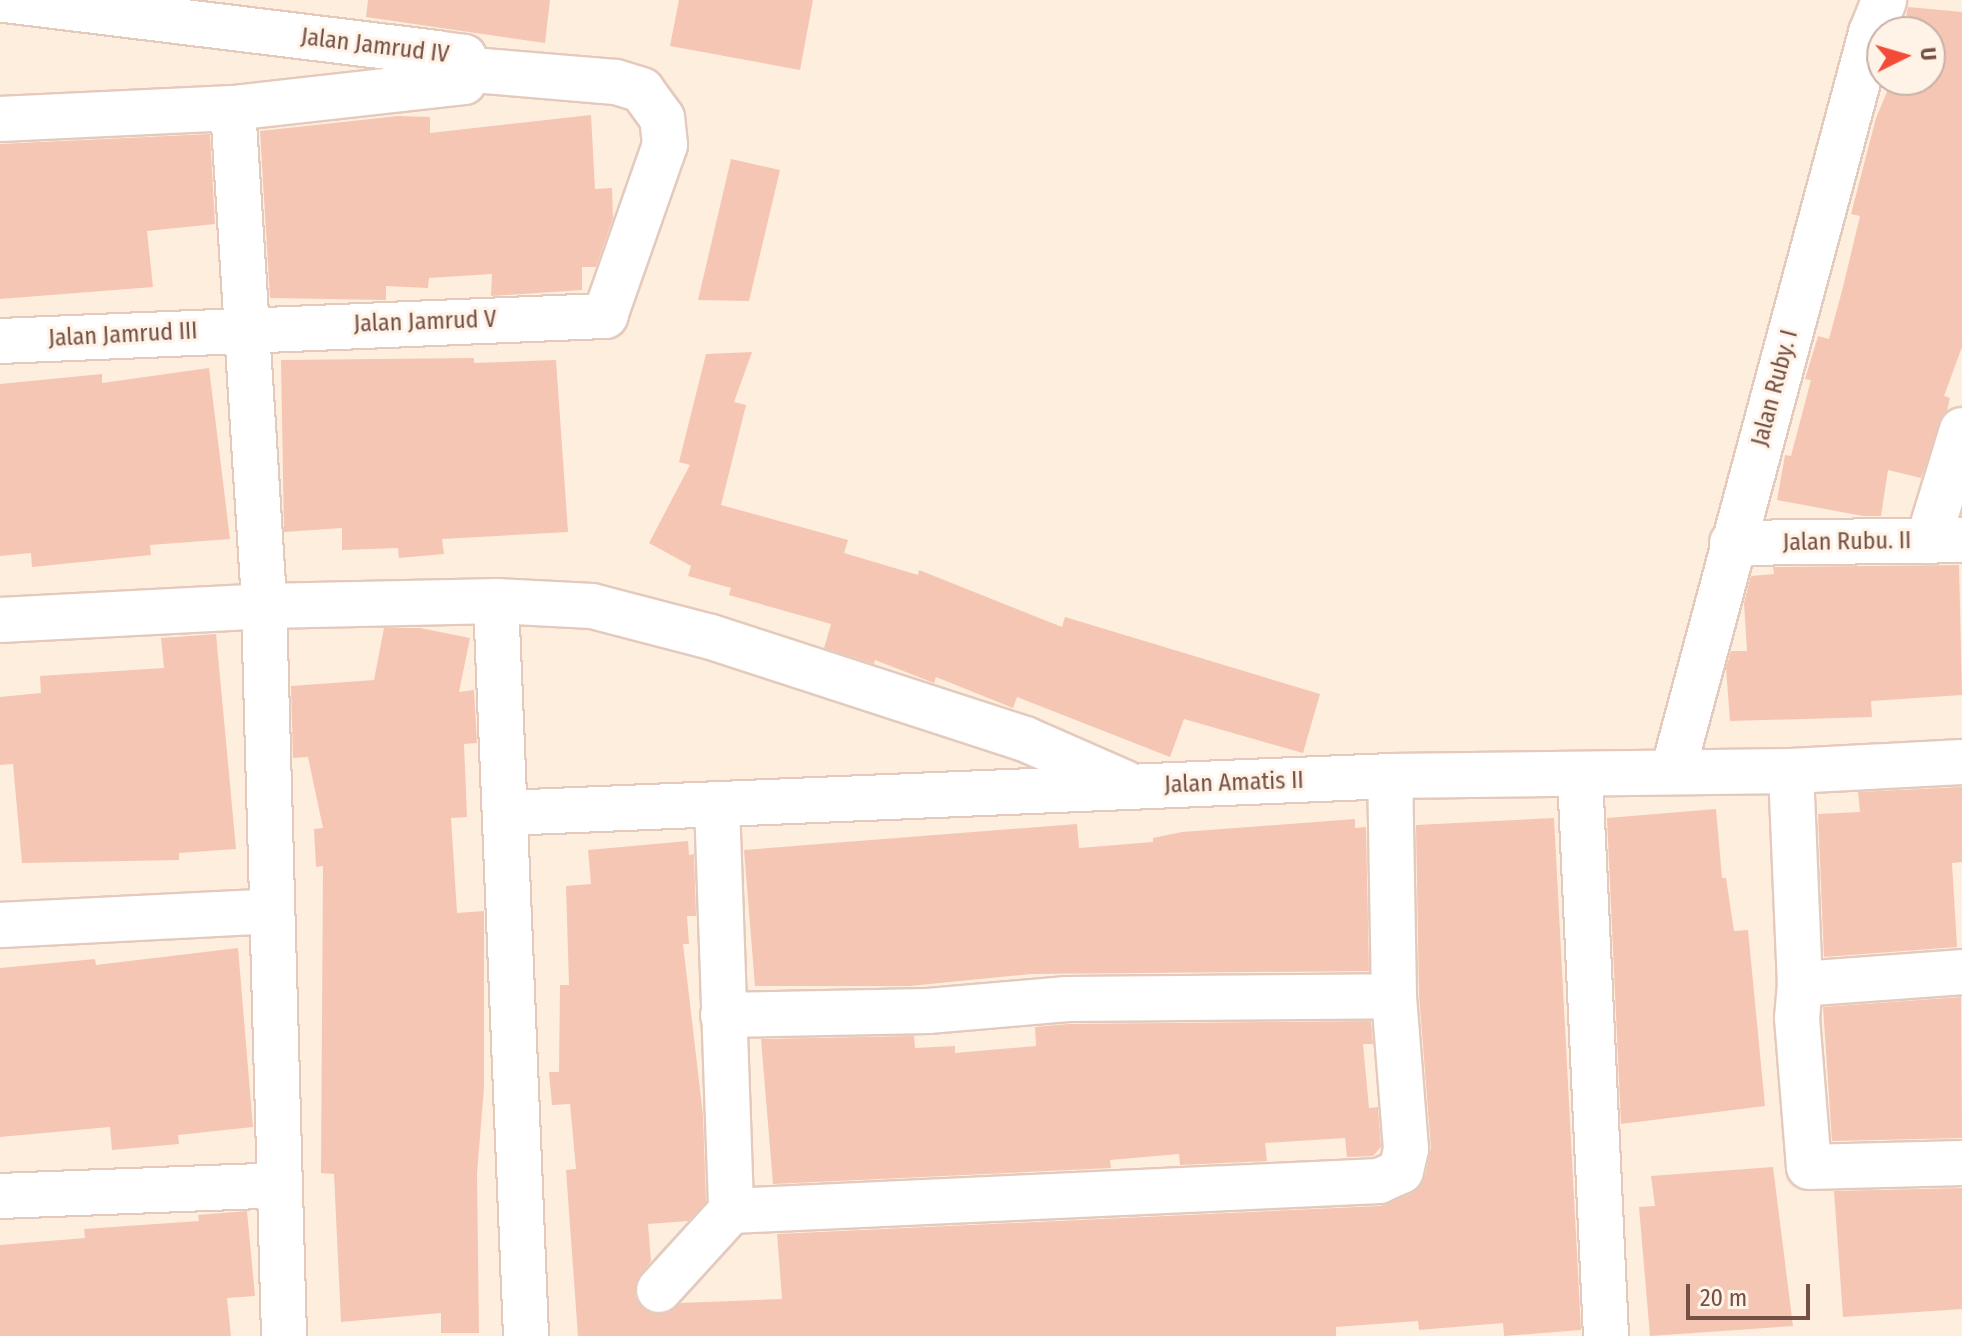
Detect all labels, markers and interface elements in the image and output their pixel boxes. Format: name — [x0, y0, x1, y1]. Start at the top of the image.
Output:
north arrow — [1866, 16, 1946, 96]
street label: Jalan Jamrud IV — [299, 23, 451, 69]
text: U — [1914, 46, 1942, 62]
street label: Jalan Jamrud V — [353, 305, 497, 339]
street label: Jalan Jamrud III — [48, 317, 198, 353]
street label: Jalan Ruby. I — [1746, 327, 1804, 449]
street label: Jalan Rubu. II — [1782, 526, 1912, 558]
street label: Jalan Amatis II — [1164, 766, 1304, 800]
scale bar — [1690, 1268, 1814, 1318]
text: 20 m — [1700, 1284, 1747, 1312]

